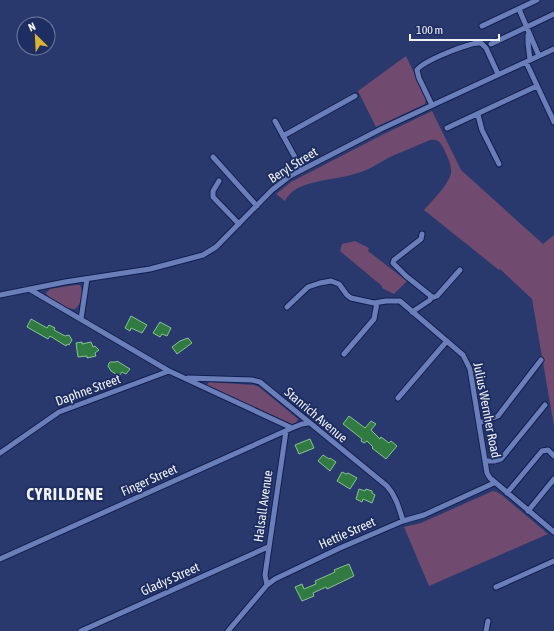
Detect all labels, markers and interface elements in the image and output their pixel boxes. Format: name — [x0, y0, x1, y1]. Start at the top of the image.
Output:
north arrow — [16, 16, 56, 56]
scale bar — [410, 16, 499, 42]
text: N — [27, 20, 37, 34]
text: 100 m — [416, 23, 443, 37]
street label: Beryl Street — [266, 144, 321, 186]
street label: Julius Wernher Road — [470, 361, 504, 459]
street label: Daphne Street — [53, 371, 123, 409]
street label: Stanrich Avenue — [282, 384, 350, 446]
street label: Finger Street — [119, 461, 180, 499]
street label: Halsall Avenue — [251, 469, 275, 543]
district label: CYRILDENE — [26, 484, 104, 504]
street label: Hettie Street — [316, 514, 378, 552]
street label: Gladys Street — [138, 559, 202, 599]

